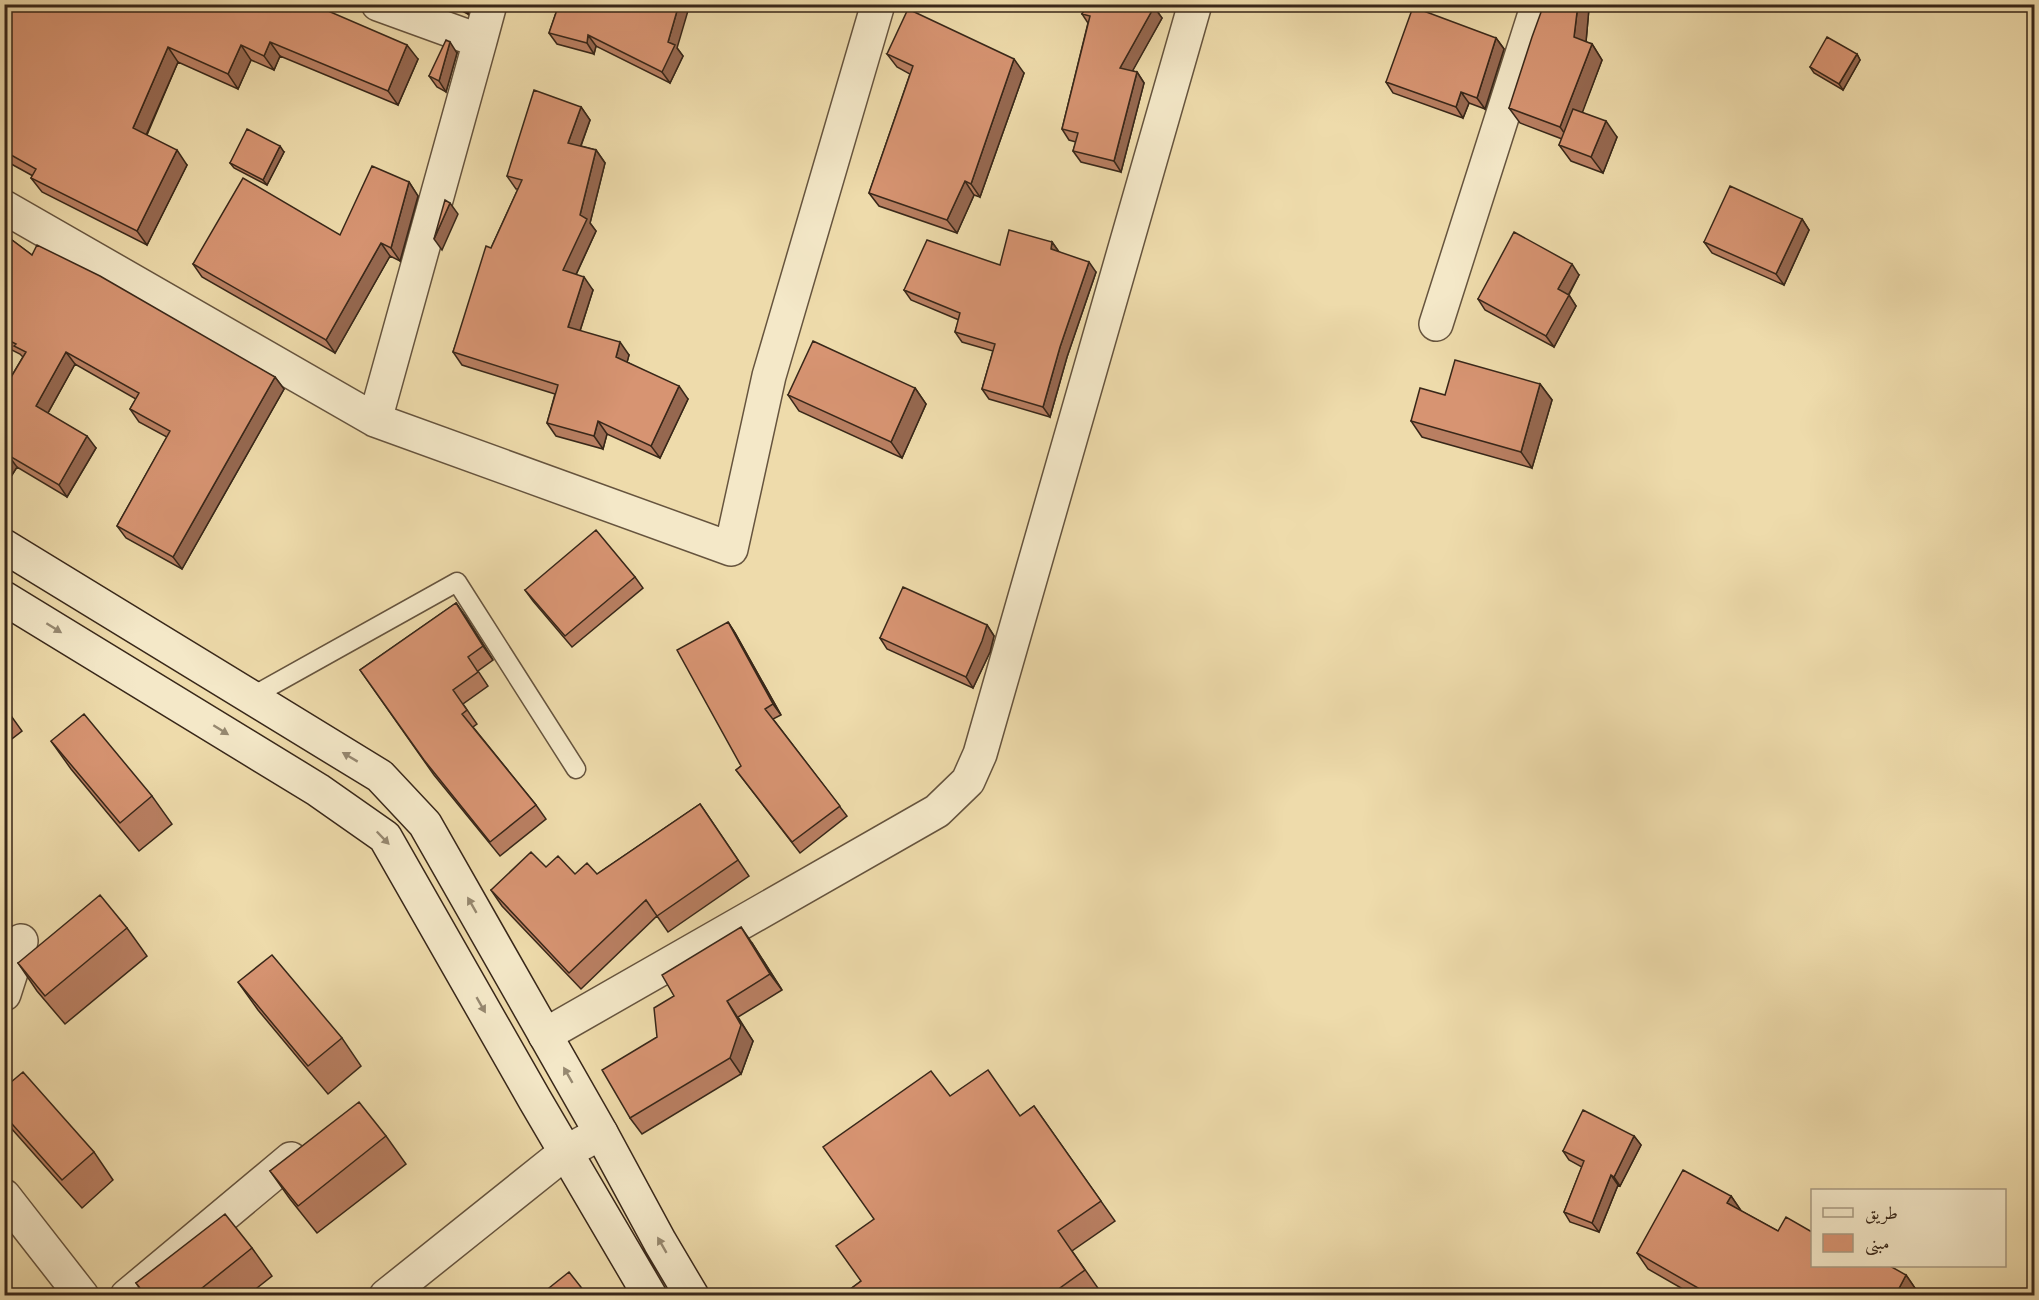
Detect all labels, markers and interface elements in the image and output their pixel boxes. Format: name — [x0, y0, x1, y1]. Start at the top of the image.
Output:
one-way arrow — [46, 623, 62, 634]
one-way arrow — [212, 725, 229, 736]
one-way arrow — [342, 752, 358, 763]
one-way arrow — [376, 830, 390, 845]
one-way arrow — [466, 897, 477, 913]
one-way arrow — [476, 997, 486, 1014]
one-way arrow — [562, 1067, 573, 1083]
legend — [1811, 1189, 2006, 1267]
text: طريق — [1865, 1201, 1898, 1225]
text: مبنى — [1865, 1231, 1890, 1256]
one-way arrow — [657, 1236, 667, 1253]

